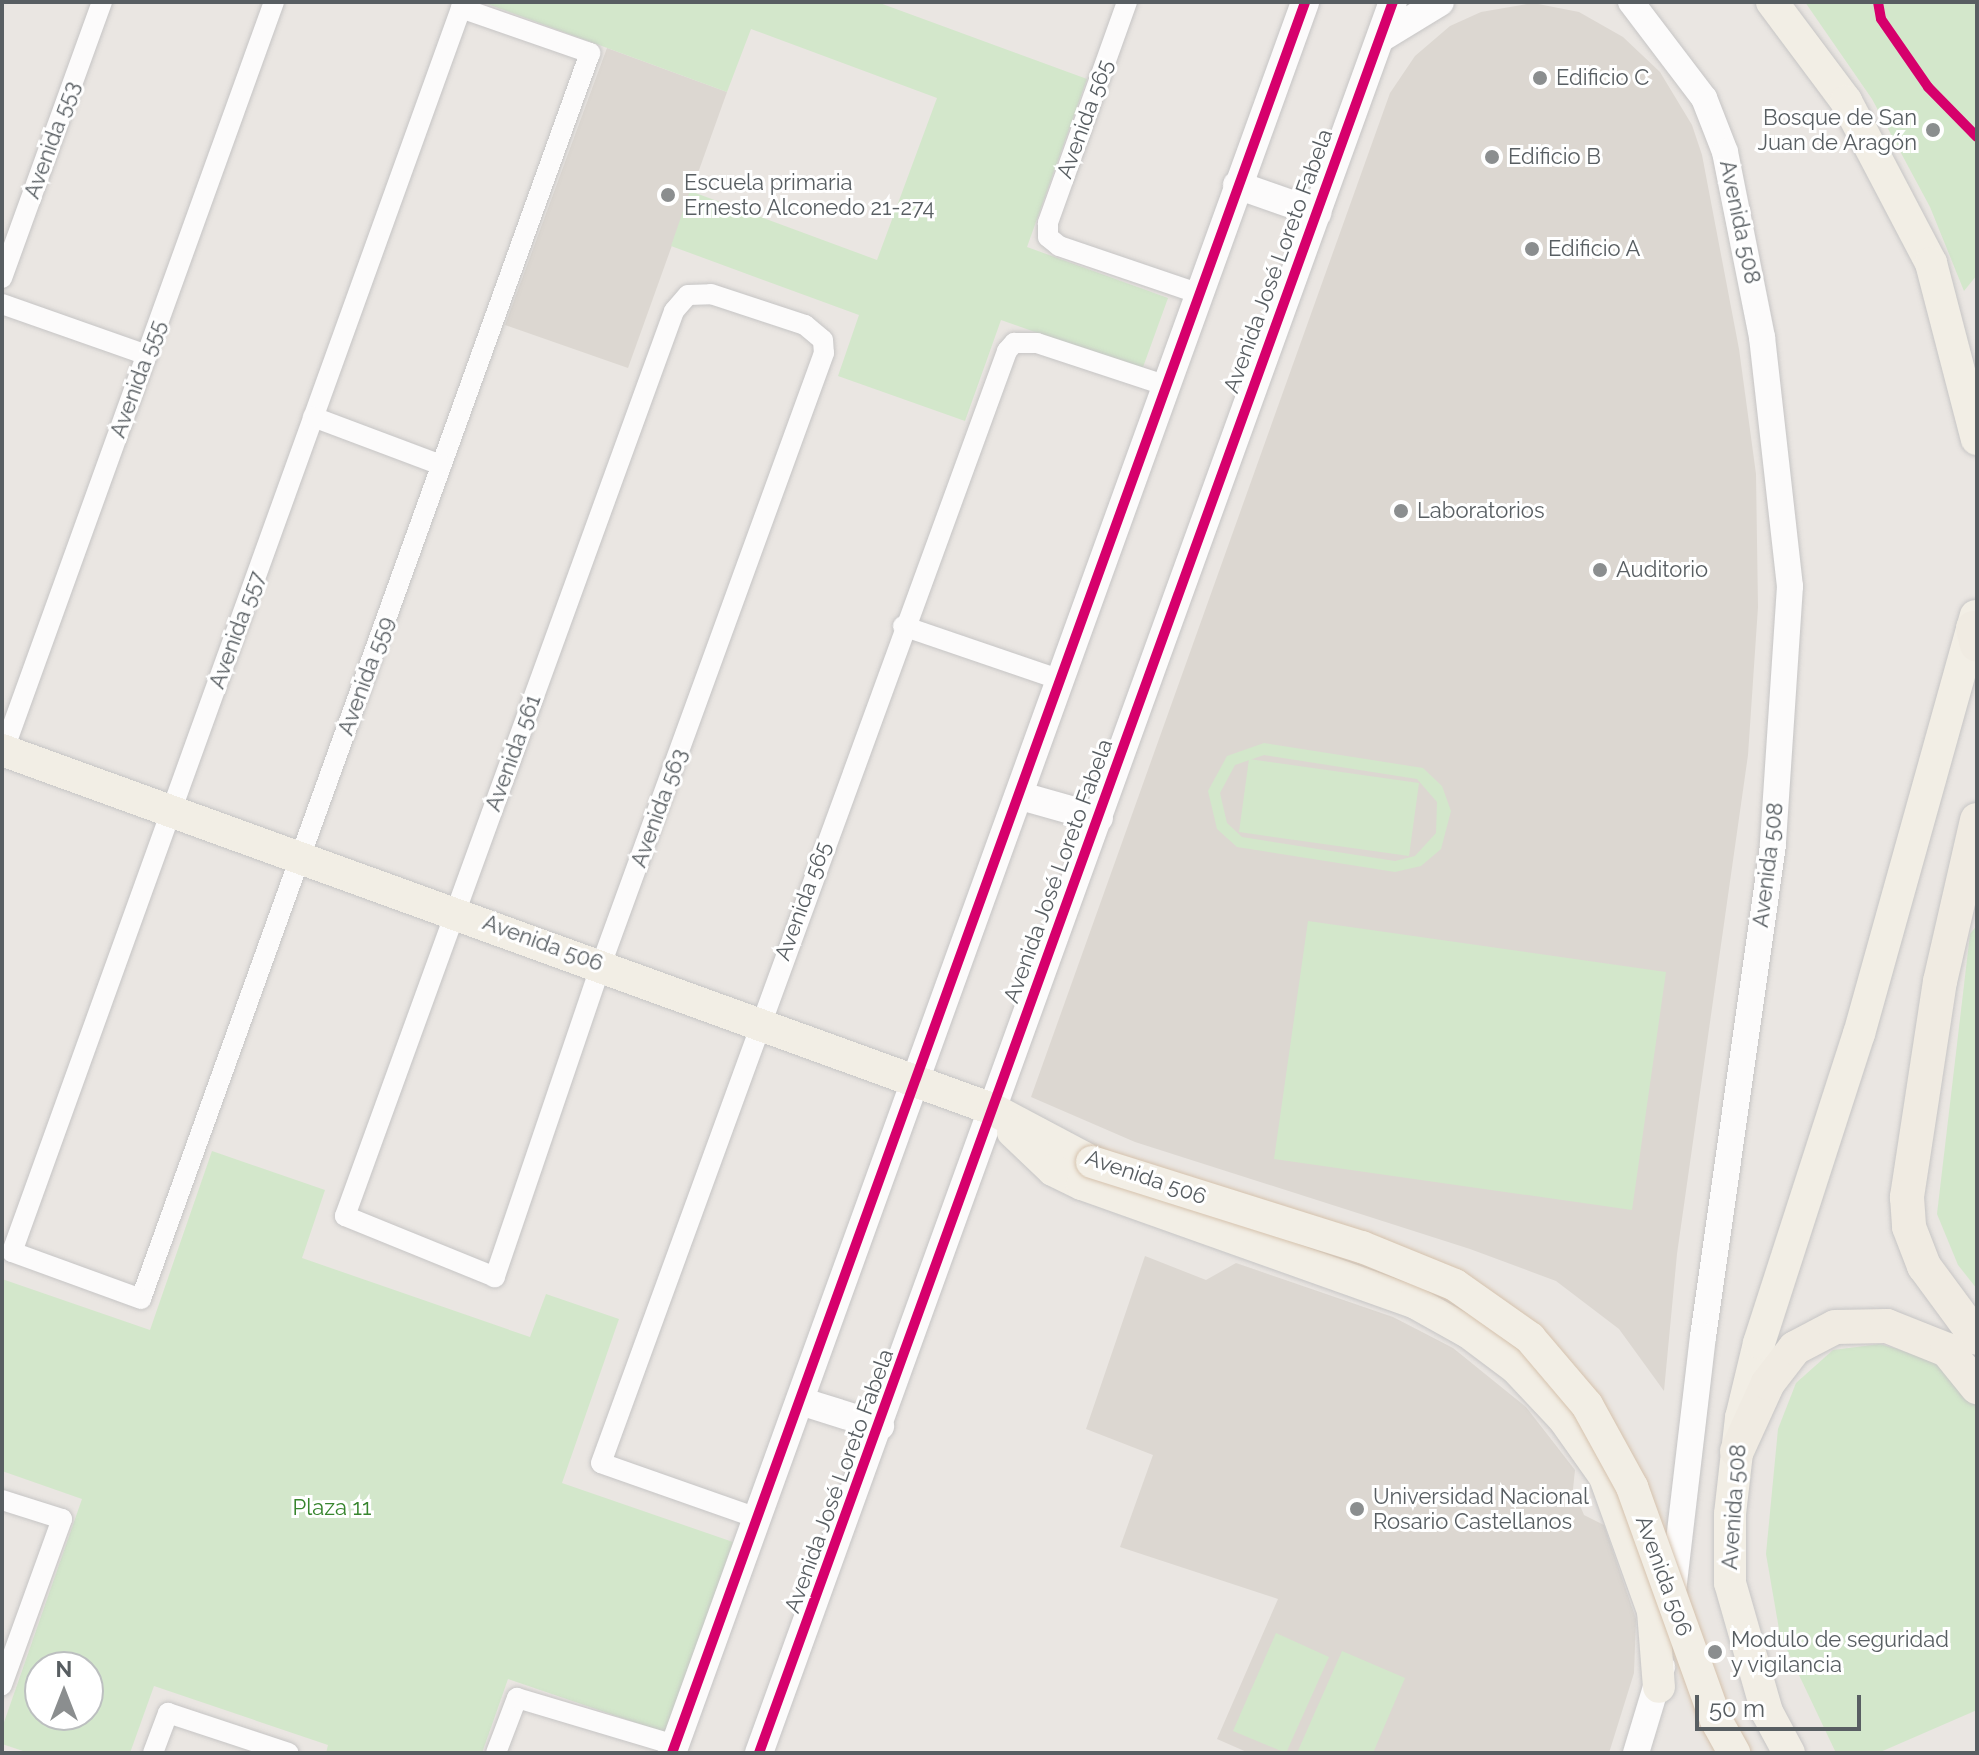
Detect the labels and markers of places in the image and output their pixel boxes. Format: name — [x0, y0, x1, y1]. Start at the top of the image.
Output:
place label: Edificio C — [1556, 65, 1649, 91]
marker: Edificio C — [1531, 69, 1549, 87]
place label: Bosque de San Juan de Aragón — [1757, 104, 1917, 156]
marker: Bosque de San Juan de Aragón — [1924, 121, 1942, 139]
place label: Edificio B — [1508, 144, 1601, 170]
marker: Edificio B — [1483, 148, 1501, 166]
place label: Escuela primaria Ernesto Alconedo 21-274 — [684, 169, 935, 220]
marker: Escuela primaria Ernesto Alconedo 21-274 — [659, 186, 677, 204]
place label: Edificio A — [1548, 236, 1641, 262]
marker: Edificio A — [1523, 240, 1541, 258]
place label: Laboratorios — [1417, 498, 1545, 524]
marker: Laboratorios — [1392, 502, 1410, 520]
place label: Auditorio — [1616, 557, 1708, 583]
marker: Auditorio — [1591, 561, 1609, 579]
place label: Universidad Nacional Rosario Castellanos — [1373, 1483, 1589, 1534]
marker: Universidad Nacional Rosario Castellanos — [1348, 1500, 1366, 1518]
place label: Modulo de seguridad y vigilancia — [1731, 1626, 1949, 1678]
marker: Modulo de seguridad y vigilancia — [1706, 1643, 1724, 1661]

